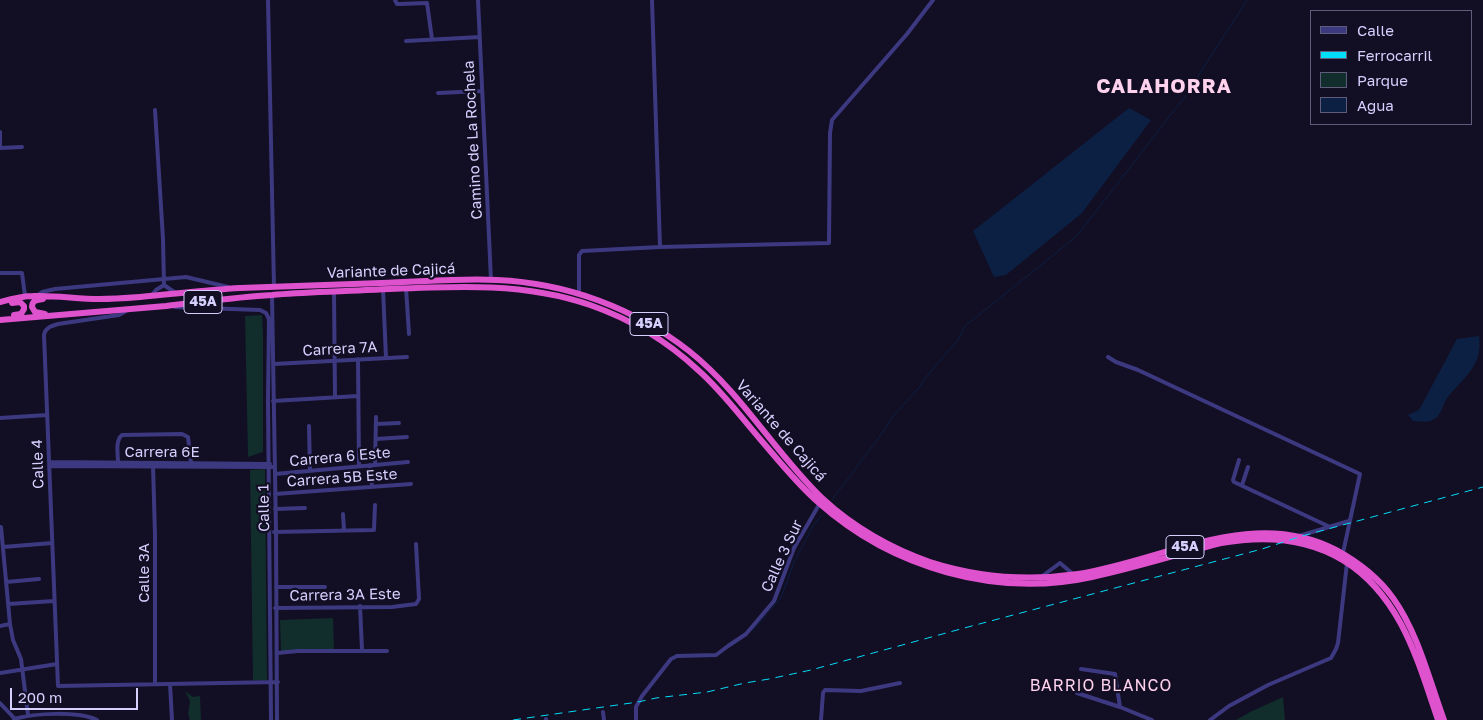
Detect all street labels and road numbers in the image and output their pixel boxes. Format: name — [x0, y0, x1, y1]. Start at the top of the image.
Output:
street label: Camino de La Rochela — [460, 60, 486, 220]
street label: Variante de Cajicá — [326, 260, 456, 282]
road number: 45A — [184, 290, 222, 314]
road number: 45A — [630, 312, 668, 336]
street label: Carrera 7A — [302, 338, 378, 360]
street label: Variante de Cajicá — [732, 377, 830, 485]
street label: Calle 4 — [28, 439, 48, 489]
street label: Carrera 6E — [124, 443, 200, 461]
street label: Carrera 6 Este — [289, 444, 391, 470]
street label: Carrera 5B Este — [286, 465, 398, 491]
street label: Calle 1 — [255, 484, 273, 532]
street label: Calle 3 Sur — [757, 517, 807, 595]
road number: 45A — [1166, 536, 1204, 558]
street label: Calle 3A — [135, 543, 153, 603]
street label: Carrera 3A Este — [289, 585, 401, 605]

